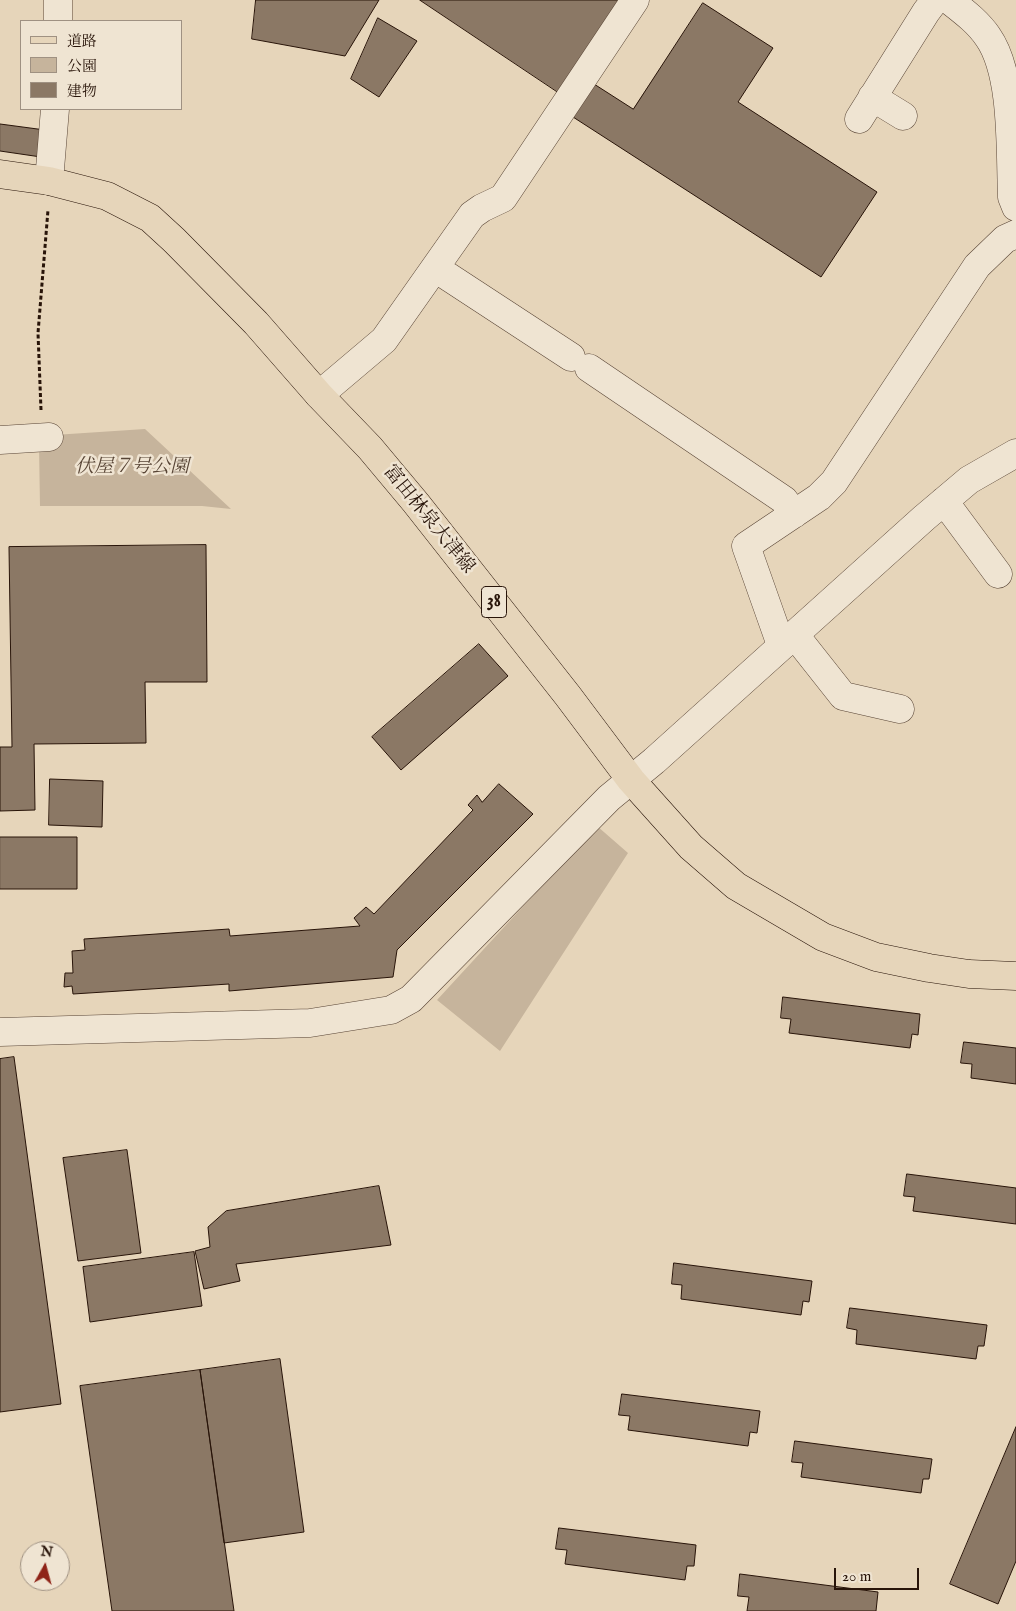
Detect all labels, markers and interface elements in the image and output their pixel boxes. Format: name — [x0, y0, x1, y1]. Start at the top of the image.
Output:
legend — [20, 20, 182, 110]
text: 道路 — [67, 32, 97, 51]
text: 公園 — [67, 57, 97, 76]
text: 建物 — [67, 82, 97, 101]
park label: 伏屋７号公園 — [75, 457, 189, 479]
street label: 富田林泉大津線 — [377, 461, 479, 579]
road number: 38 — [482, 586, 506, 618]
north arrow — [20, 1541, 70, 1591]
text: N — [40, 1542, 54, 1562]
scale bar — [836, 1558, 921, 1590]
text: 20 m — [842, 1567, 871, 1586]

